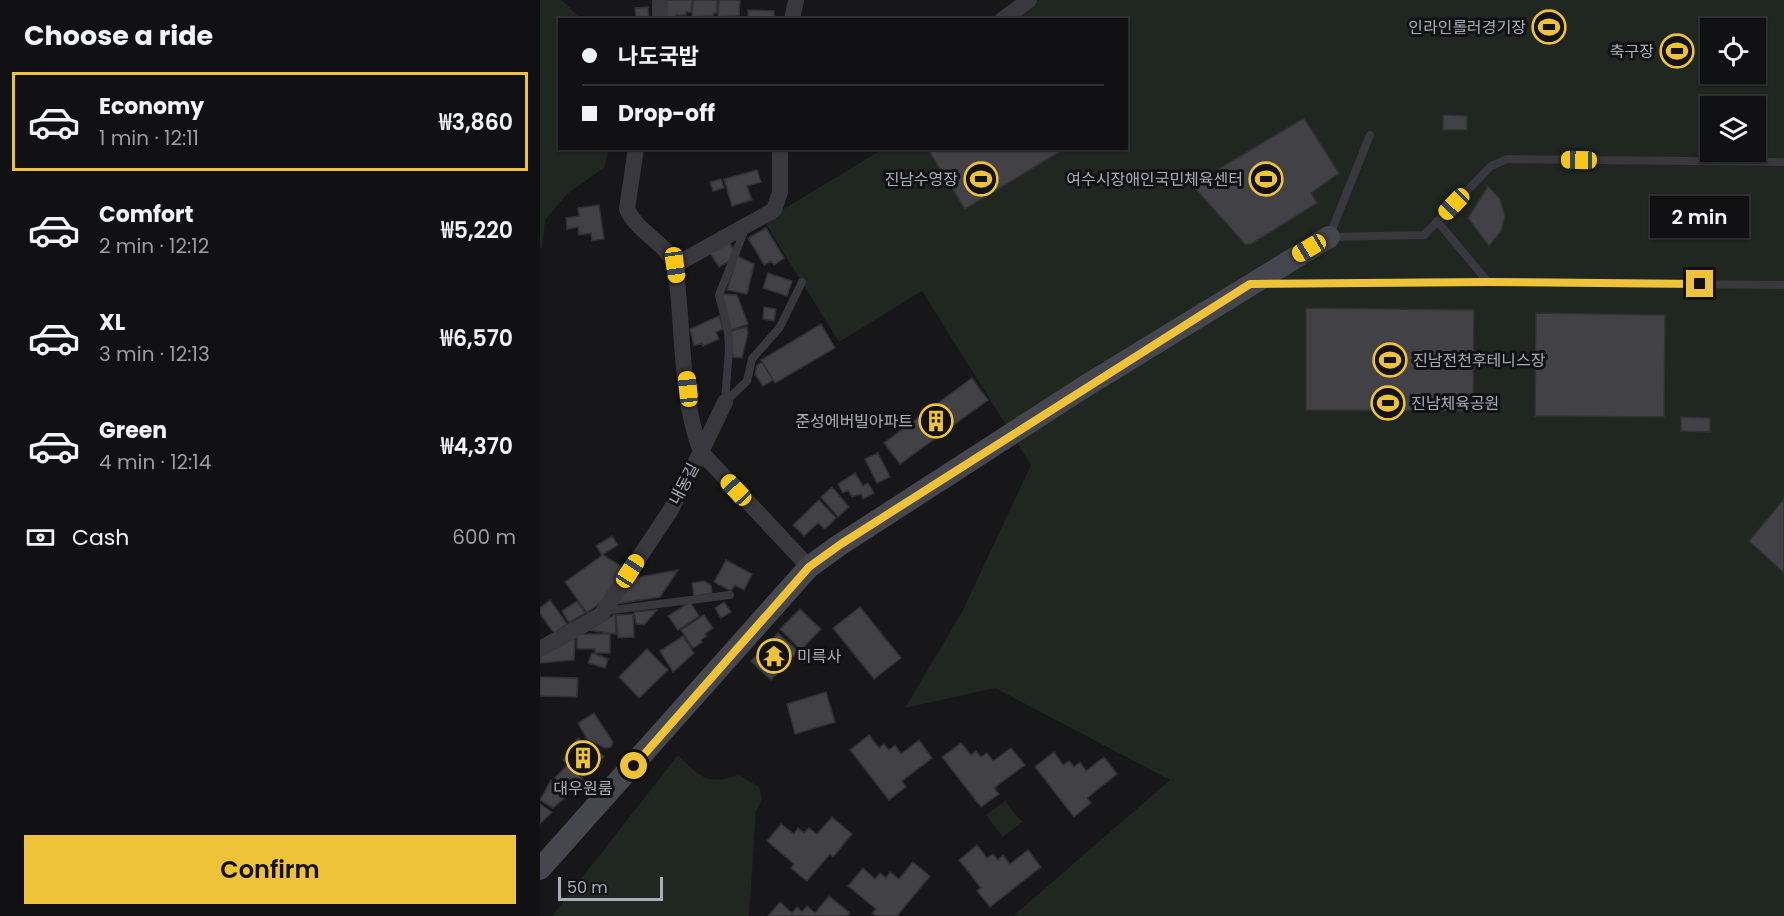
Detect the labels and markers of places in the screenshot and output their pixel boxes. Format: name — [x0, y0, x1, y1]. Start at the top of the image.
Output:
sports icon: 인라인롤러경기장 — [1531, 9, 1567, 45]
place label: 인라인롤러경기장 — [1408, 16, 1526, 39]
sports icon: 축구장 — [1659, 33, 1695, 69]
place label: 축구장 — [1610, 40, 1654, 63]
sports icon: 진남수영장 — [963, 161, 999, 197]
sports icon: 여수시장애인국민체육센터 — [1248, 161, 1284, 197]
place label: 진남수영장 — [884, 168, 958, 191]
place label: 여수시장애인국민체육센터 — [1066, 168, 1243, 191]
sports icon: 진남전천후테니스장 — [1372, 342, 1408, 378]
place label: 진남전천후테니스장 — [1413, 349, 1546, 372]
sports icon: 진남체육공원 — [1370, 385, 1406, 421]
place label: 진남체육공원 — [1411, 392, 1499, 415]
building icon: 준성에버빌아파트 — [918, 403, 954, 439]
place label: 준성에버빌아파트 — [795, 410, 913, 433]
temple icon: 미륵사 — [756, 638, 792, 674]
place label: 미륵사 — [797, 645, 841, 668]
building icon: 대우원룸 — [565, 740, 601, 776]
place label: 대우원룸 — [554, 777, 612, 800]

